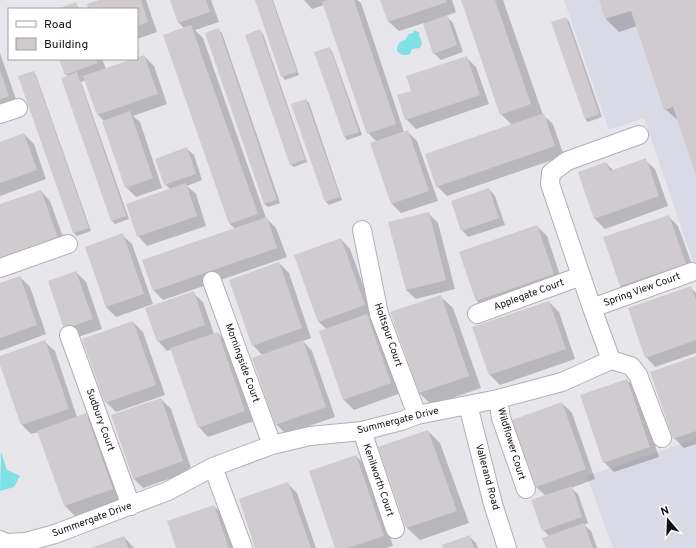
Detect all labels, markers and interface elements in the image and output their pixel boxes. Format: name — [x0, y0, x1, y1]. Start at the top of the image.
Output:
legend — [8, 8, 138, 60]
text: Road — [44, 17, 72, 33]
text: Building — [44, 37, 88, 53]
street label: Spring View Court — [602, 270, 682, 310]
street label: Applegate Court — [492, 276, 566, 314]
street label: Holtspur Court — [371, 301, 405, 369]
street label: Morningside Court — [222, 322, 262, 405]
street label: Sudbury Court — [83, 387, 117, 453]
street label: Summergate Drive — [356, 405, 440, 437]
street label: Wildflower Court — [494, 406, 528, 482]
street label: Kenilworth Court — [359, 442, 397, 518]
street label: Vallerand Road — [472, 443, 502, 511]
street label: Summergate Drive — [50, 500, 134, 540]
north arrow — [648, 500, 688, 540]
text: N — [659, 504, 671, 519]

